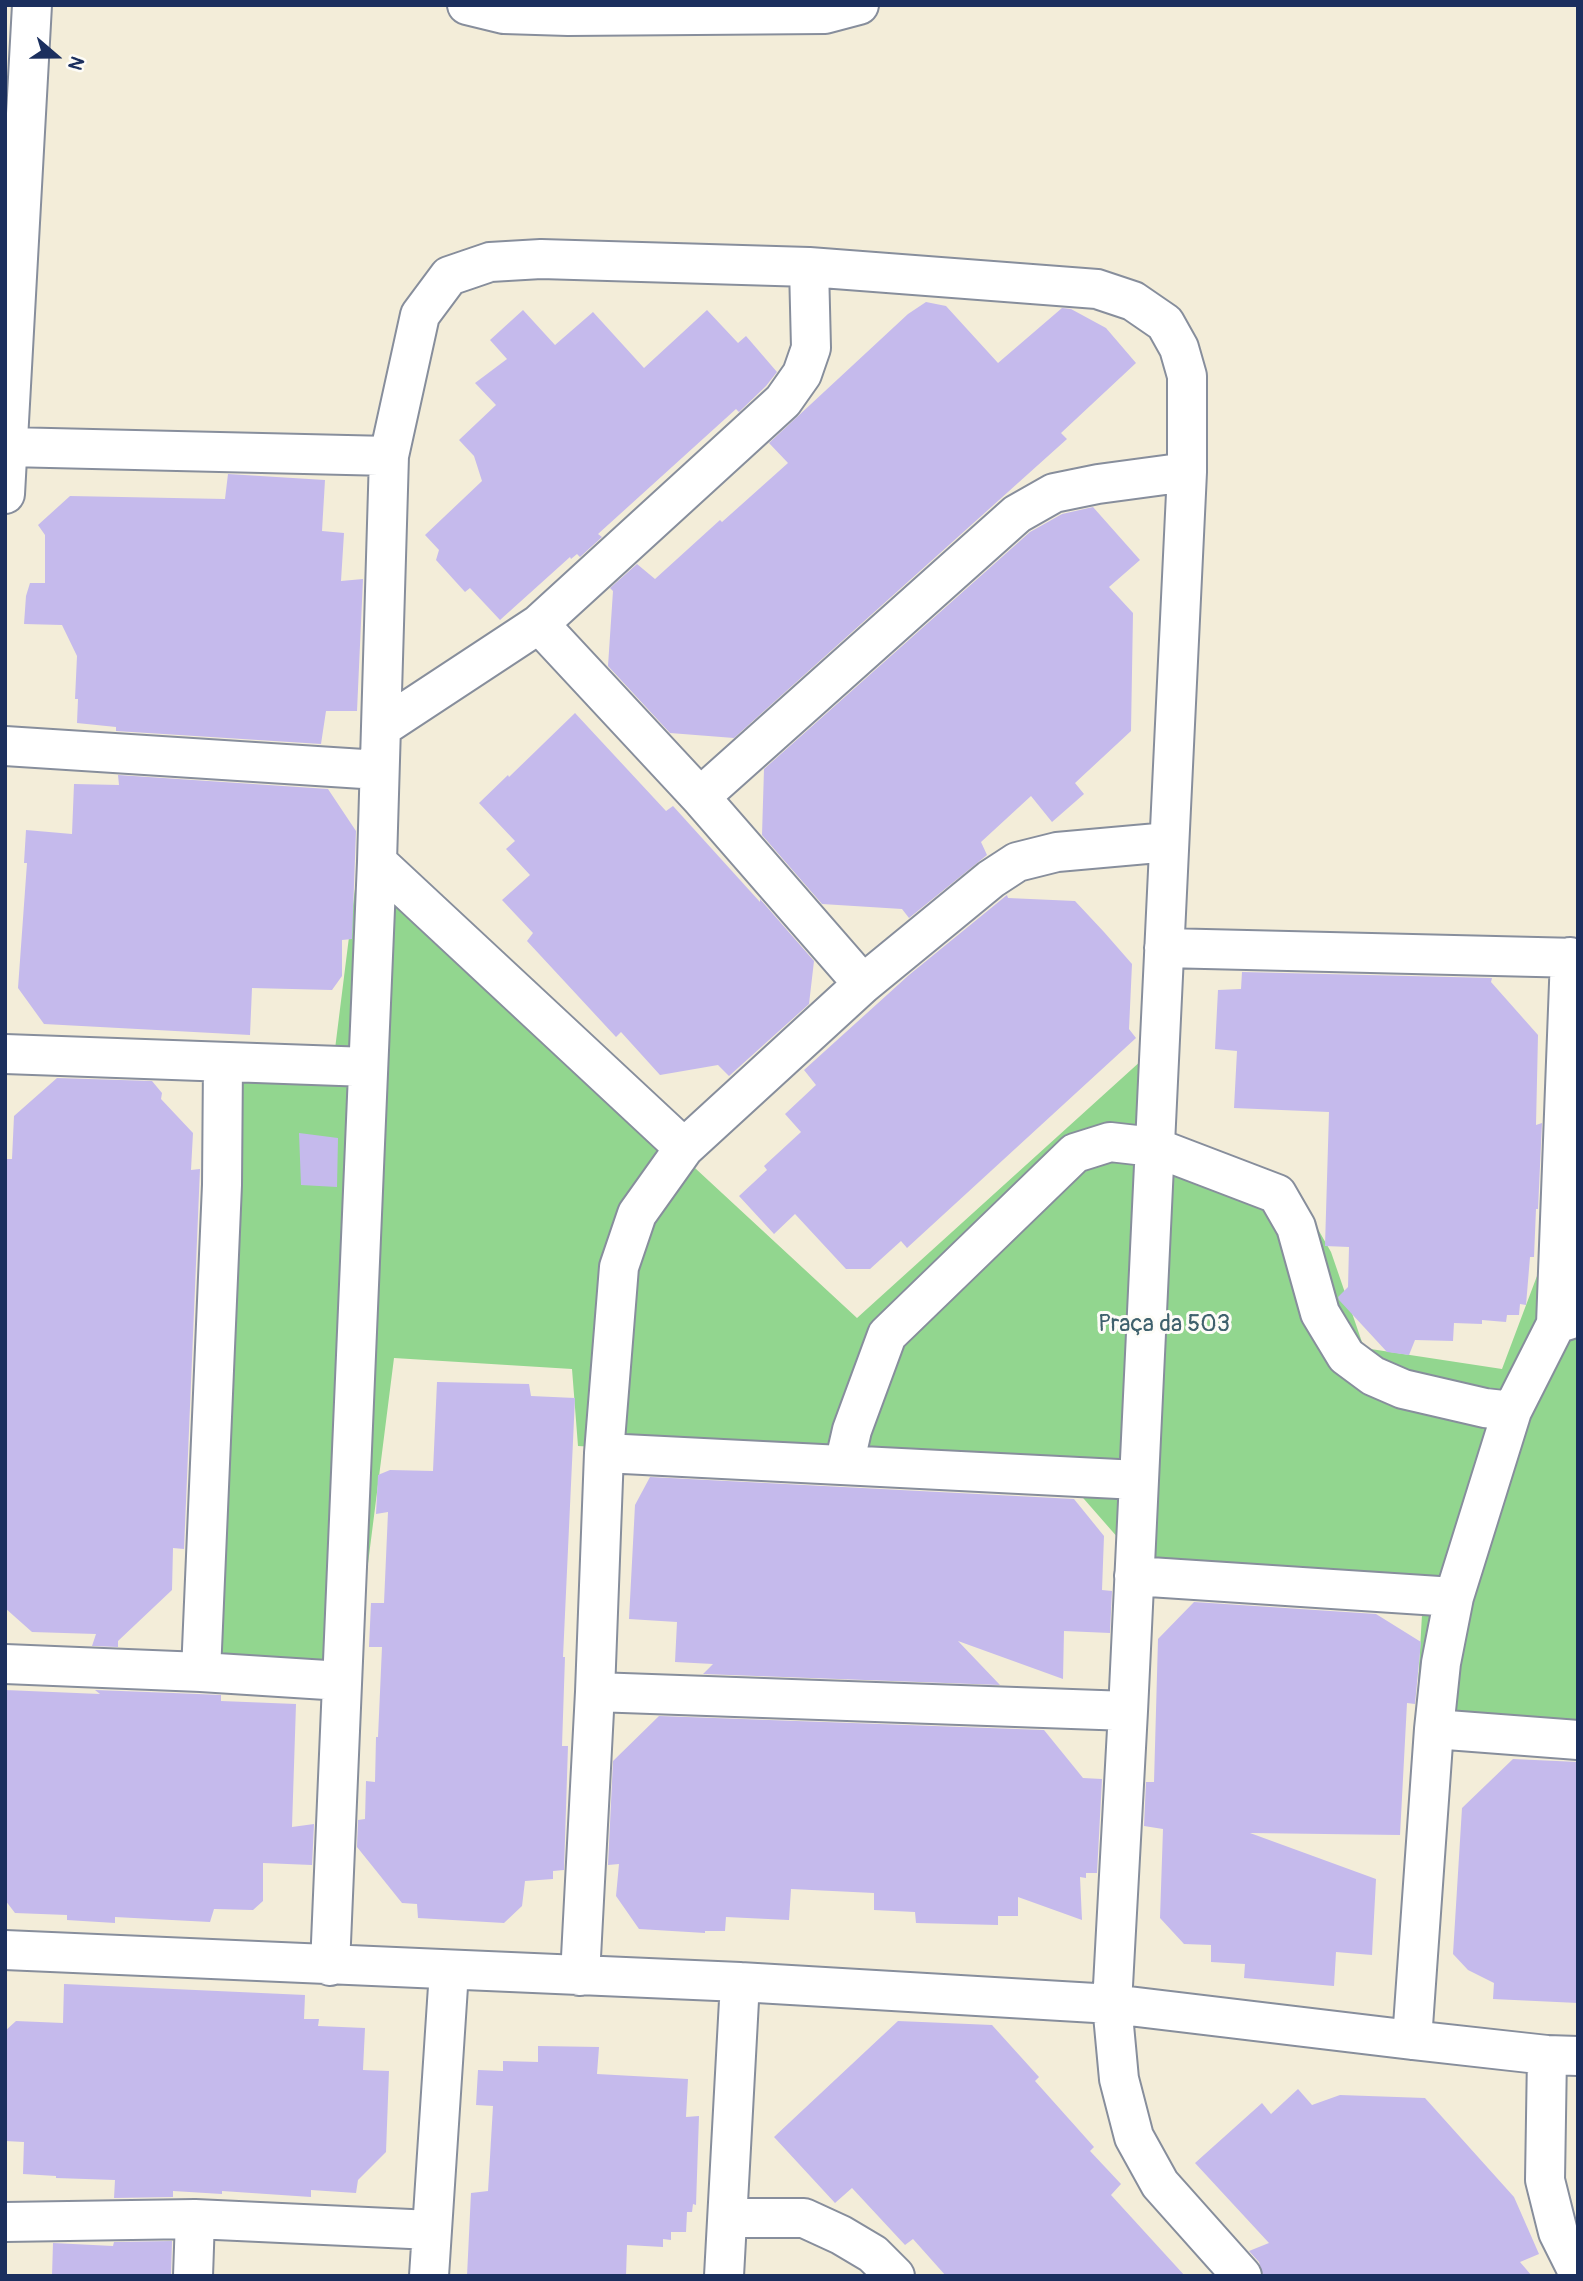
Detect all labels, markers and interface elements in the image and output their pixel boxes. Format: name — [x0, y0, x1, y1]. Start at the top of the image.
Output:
north arrow — [21, 21, 91, 91]
text: N — [62, 53, 89, 73]
park label: Praça da 503 — [1098, 1311, 1230, 1339]

